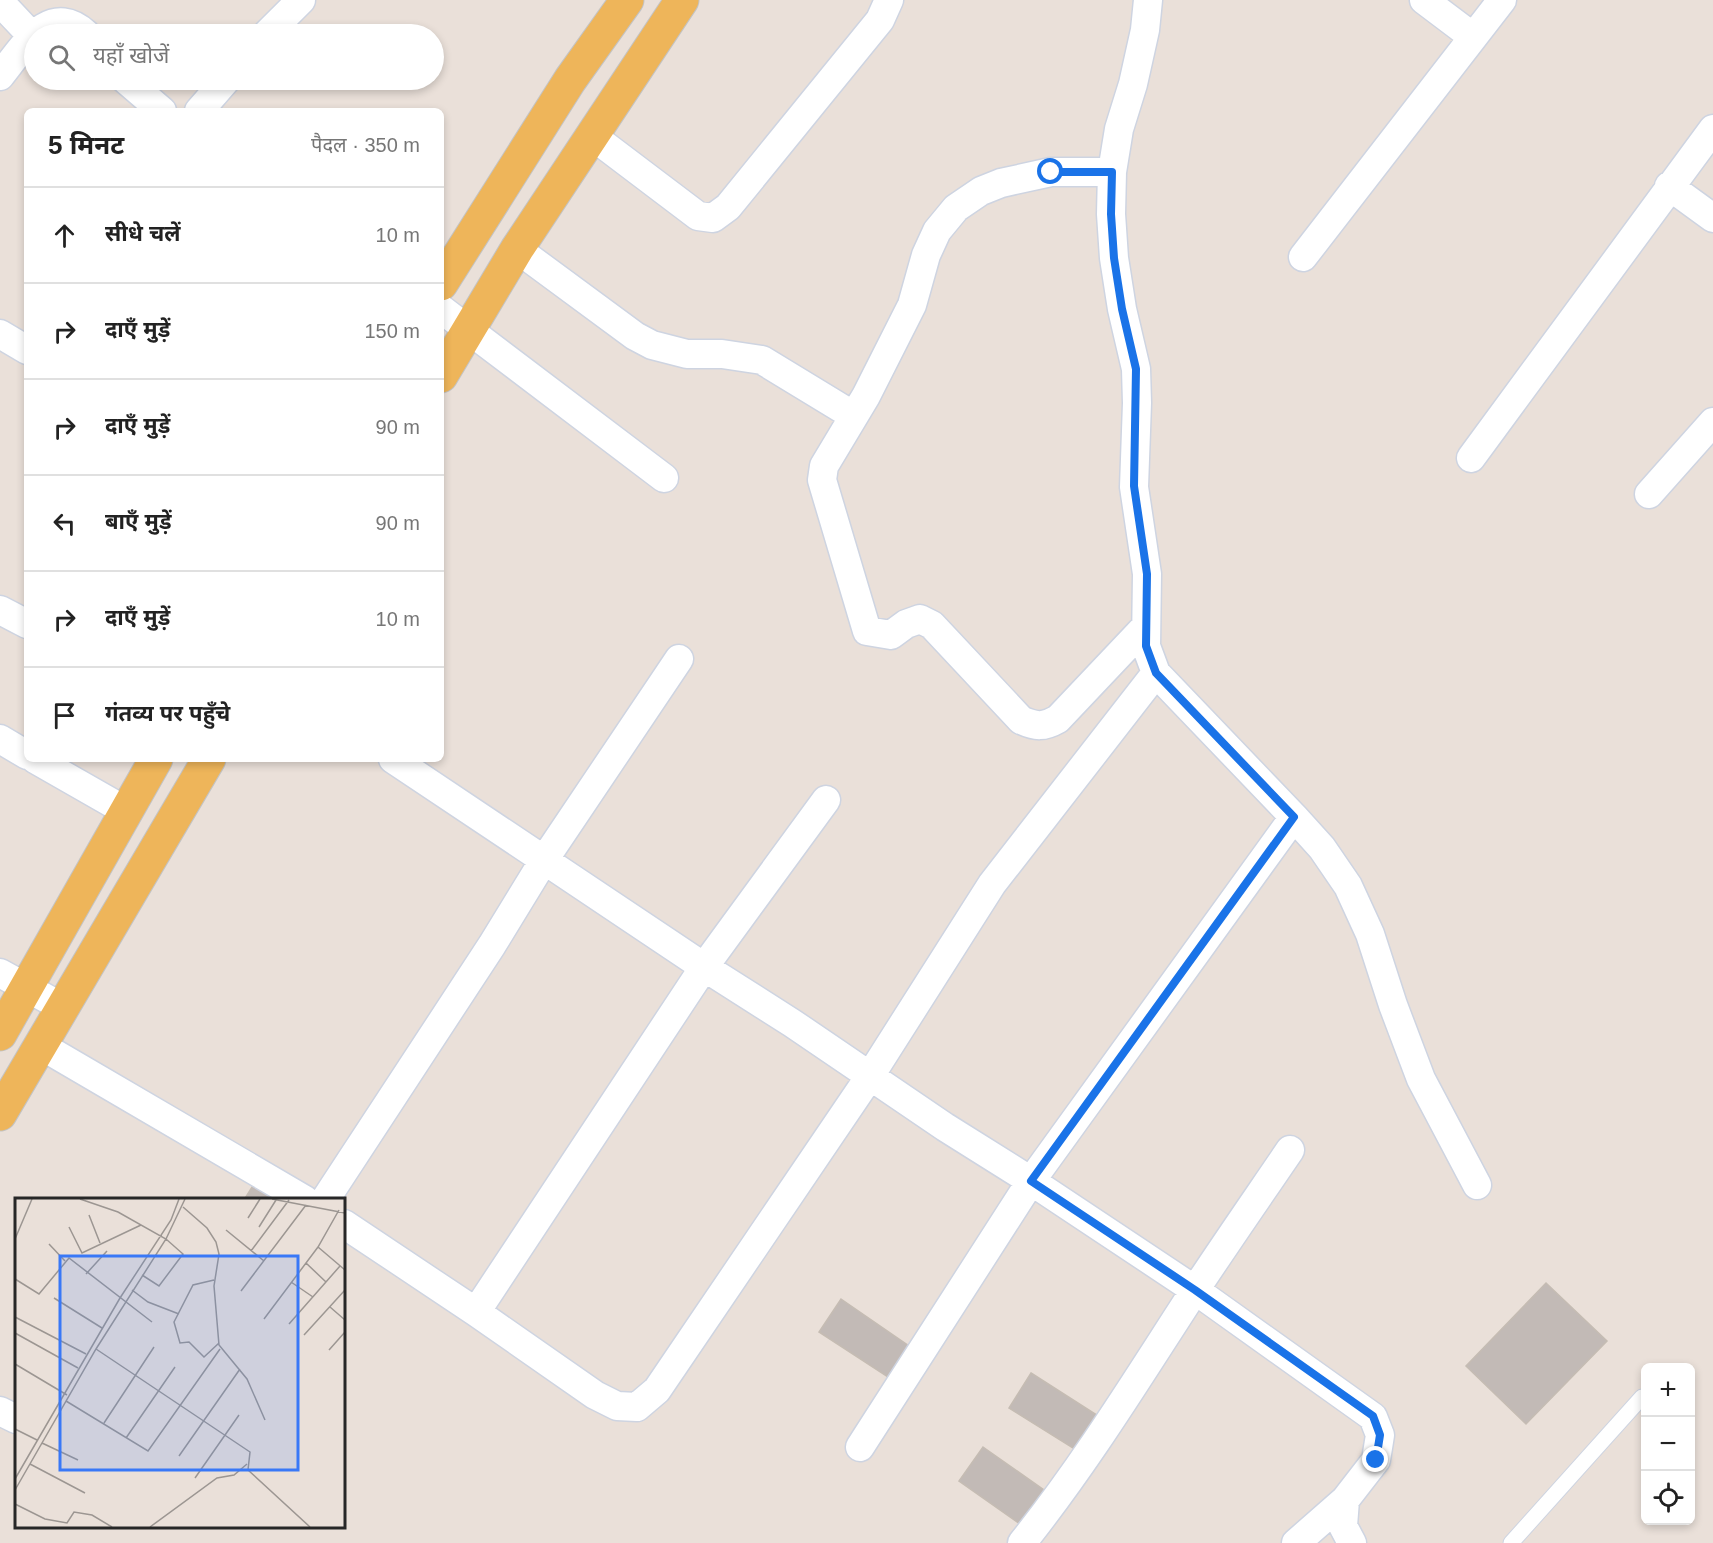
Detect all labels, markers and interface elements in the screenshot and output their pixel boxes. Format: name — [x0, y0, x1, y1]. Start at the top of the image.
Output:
search box — [24, 24, 444, 90]
icon: search — [45, 41, 78, 74]
text: यहाँ खोजें — [93, 43, 169, 68]
text: 5 मिनट — [48, 130, 124, 160]
text: पैदल · 350 m — [311, 134, 420, 156]
route start — [1037, 158, 1063, 184]
icon: ahead — [48, 219, 81, 252]
text: सीधे चलें — [105, 221, 180, 246]
text: 10 m — [376, 224, 420, 246]
icon: right — [48, 315, 81, 348]
text: दाएँ मुड़ें — [105, 317, 170, 342]
text: 150 m — [364, 320, 420, 342]
icon: right — [48, 411, 81, 444]
text: दाएँ मुड़ें — [105, 413, 170, 438]
text: 90 m — [376, 416, 420, 438]
icon: left — [48, 507, 81, 540]
text: बाएँ मुड़ें — [105, 509, 171, 534]
text: 90 m — [376, 512, 420, 534]
icon: right — [48, 603, 81, 636]
text: दाएँ मुड़ें — [105, 605, 170, 630]
text: 10 m — [376, 608, 420, 630]
icon: arrive — [48, 699, 81, 732]
text: गंतव्य पर पहुँचे — [105, 701, 230, 726]
inset map — [15, 1198, 345, 1528]
map controls — [1641, 1363, 1695, 1525]
button: + — [1641, 1363, 1695, 1417]
button: − — [1641, 1417, 1695, 1471]
route end — [1362, 1446, 1388, 1472]
button: locate — [1641, 1471, 1695, 1525]

